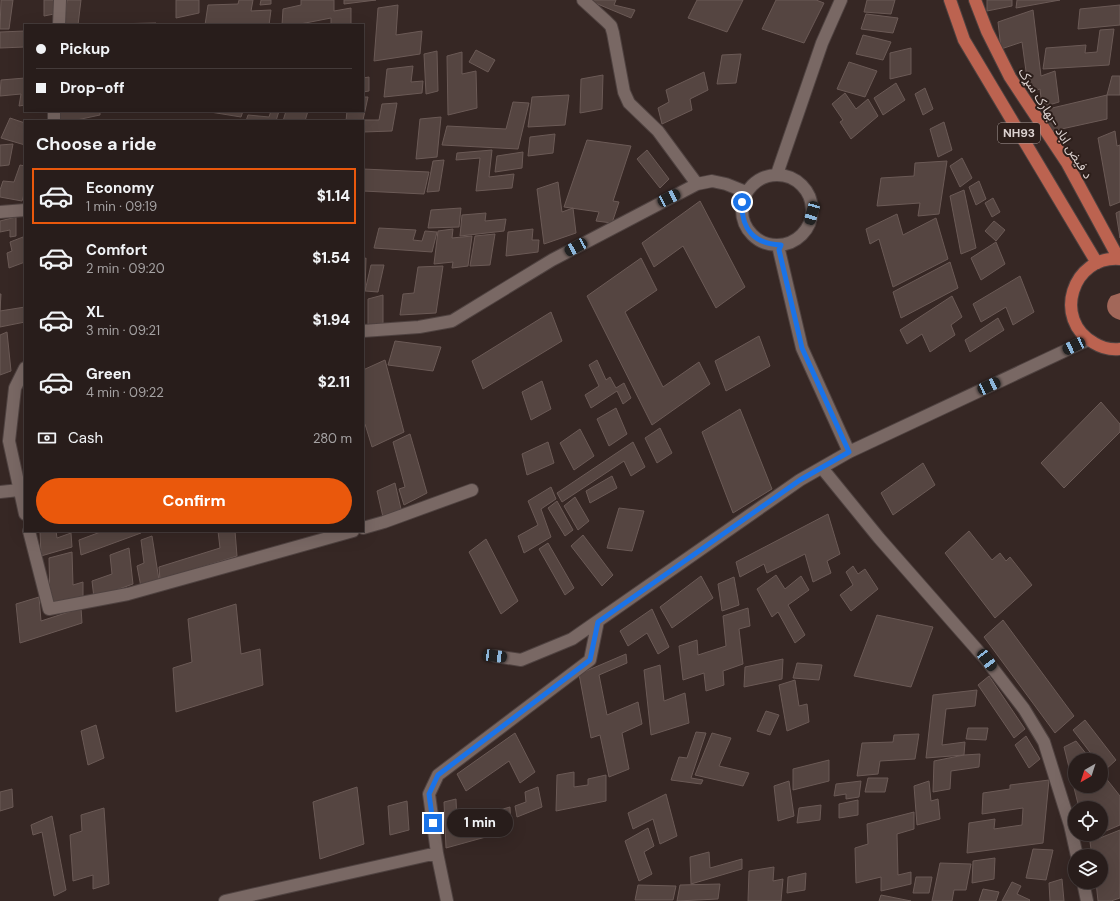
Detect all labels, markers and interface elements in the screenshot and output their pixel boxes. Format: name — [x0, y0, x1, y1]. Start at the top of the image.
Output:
text: Pickup — [60, 39, 110, 59]
street label: د فیض اباد -بهارک سړک — [1015, 65, 1097, 182]
text: Drop-off — [60, 78, 125, 98]
road number: NH93 — [998, 123, 1040, 143]
text: Choose a ride — [36, 132, 157, 156]
icon: car — [38, 178, 74, 214]
text: Economy — [86, 178, 154, 198]
text: $1.14 — [317, 186, 350, 206]
car — [656, 187, 682, 209]
route start — [733, 193, 751, 211]
text: 1 min · 09:19 — [86, 198, 157, 215]
car — [803, 200, 821, 226]
car — [563, 236, 589, 258]
icon: car — [38, 240, 74, 276]
text: Comfort — [86, 240, 147, 260]
text: $1.54 — [312, 248, 350, 268]
text: 2 min · 09:20 — [86, 260, 165, 277]
icon: car — [38, 302, 74, 338]
text: XL — [86, 302, 104, 322]
text: $1.94 — [313, 310, 350, 330]
text: 3 min · 09:21 — [86, 322, 160, 339]
car — [1061, 335, 1087, 357]
icon: car — [38, 364, 74, 400]
text: Green — [86, 364, 131, 384]
text: $2.11 — [318, 372, 350, 392]
car — [976, 375, 1002, 397]
text: 4 min · 09:22 — [86, 384, 164, 401]
icon: cash — [36, 427, 58, 449]
text: Cash — [68, 428, 103, 448]
text: 280 m — [313, 430, 352, 447]
button: Confirm — [36, 478, 352, 524]
car — [975, 647, 999, 673]
car — [482, 649, 508, 663]
north arrow — [1068, 753, 1108, 793]
map controls — [1068, 753, 1108, 889]
button: locate — [1068, 801, 1108, 841]
callout: 1 min — [447, 809, 513, 837]
route end — [424, 814, 442, 832]
text: 1 min — [464, 814, 496, 831]
button: layers — [1068, 849, 1108, 889]

